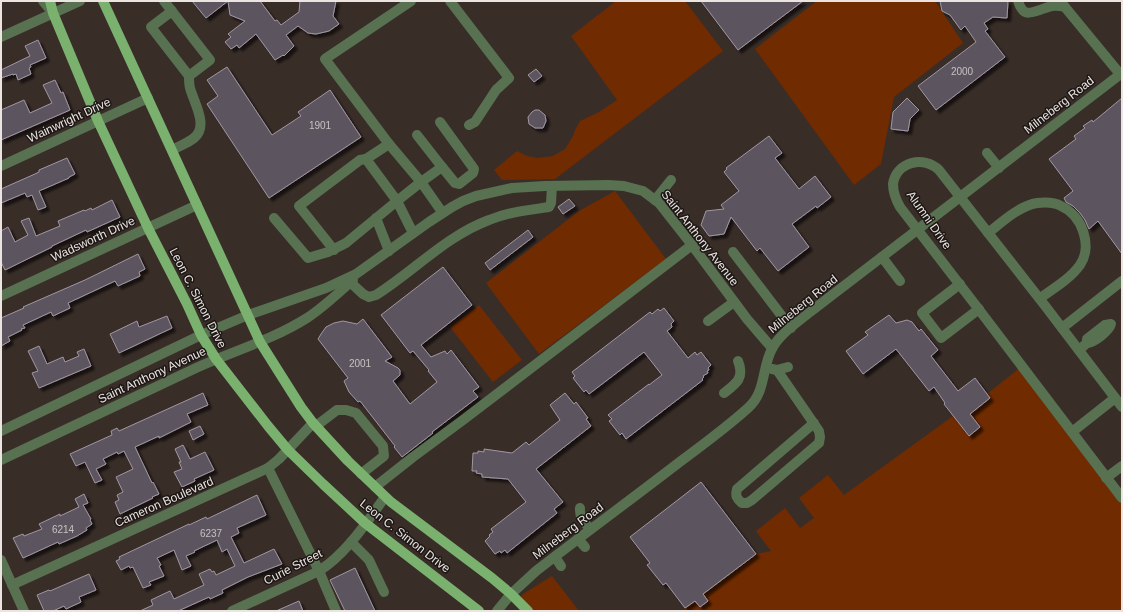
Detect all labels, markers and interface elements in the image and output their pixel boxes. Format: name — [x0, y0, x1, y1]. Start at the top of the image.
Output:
house number: 2000 — [951, 66, 974, 77]
street label: Milneberg Road — [1021, 73, 1097, 137]
street label: Wainwright Drive — [25, 94, 113, 145]
house number: 1901 — [309, 120, 332, 131]
street label: Saint Anthony Avenue — [658, 188, 742, 289]
street label: Alumni Drive — [904, 188, 954, 252]
street label: Wadsworth Drive — [49, 213, 137, 265]
street label: Leon C. Simon Drive — [167, 245, 230, 351]
street label: Milneberg Road — [766, 272, 840, 336]
street label: Saint Anthony Avenue — [96, 344, 208, 406]
house number: 2001 — [349, 358, 372, 369]
street label: Cameron Boulevard — [112, 474, 216, 530]
street label: Leon C. Simon Drive — [357, 496, 453, 576]
street label: Milneberg Road — [530, 500, 606, 562]
house number: 6214 — [52, 524, 75, 535]
house number: 6237 — [200, 528, 223, 539]
street label: Curie Street — [261, 546, 325, 588]

